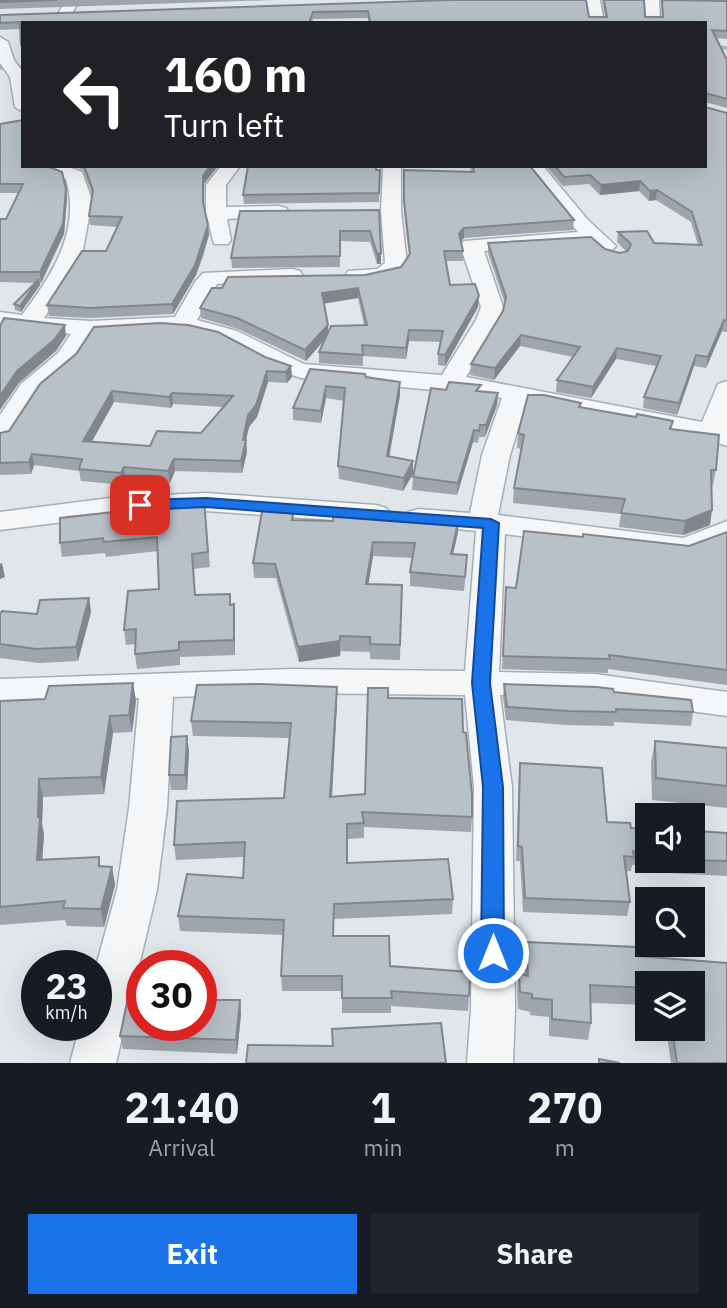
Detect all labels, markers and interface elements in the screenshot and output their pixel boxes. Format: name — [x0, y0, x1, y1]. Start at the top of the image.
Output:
text: 160 m — [164, 42, 308, 105]
icon: left — [49, 49, 140, 140]
text: Turn left — [164, 104, 284, 146]
pin — [110, 475, 170, 535]
icon: arrive — [121, 486, 159, 524]
map controls — [635, 803, 705, 1041]
button: sound — [635, 803, 705, 873]
button: search — [635, 887, 705, 957]
position arrow — [456, 916, 530, 990]
speed limit sign: 30 — [126, 950, 217, 1041]
text: 23 — [45, 963, 88, 1009]
button: layers — [635, 971, 705, 1041]
text: km/h — [45, 1001, 88, 1024]
text: 21:40 — [124, 1080, 239, 1135]
text: 1 — [370, 1080, 396, 1135]
text: 270 — [527, 1080, 603, 1135]
text: Arrival — [148, 1132, 215, 1162]
text: min — [364, 1132, 402, 1162]
text: m — [555, 1132, 575, 1162]
button: Exit — [28, 1214, 357, 1294]
button: Share — [371, 1214, 699, 1294]

